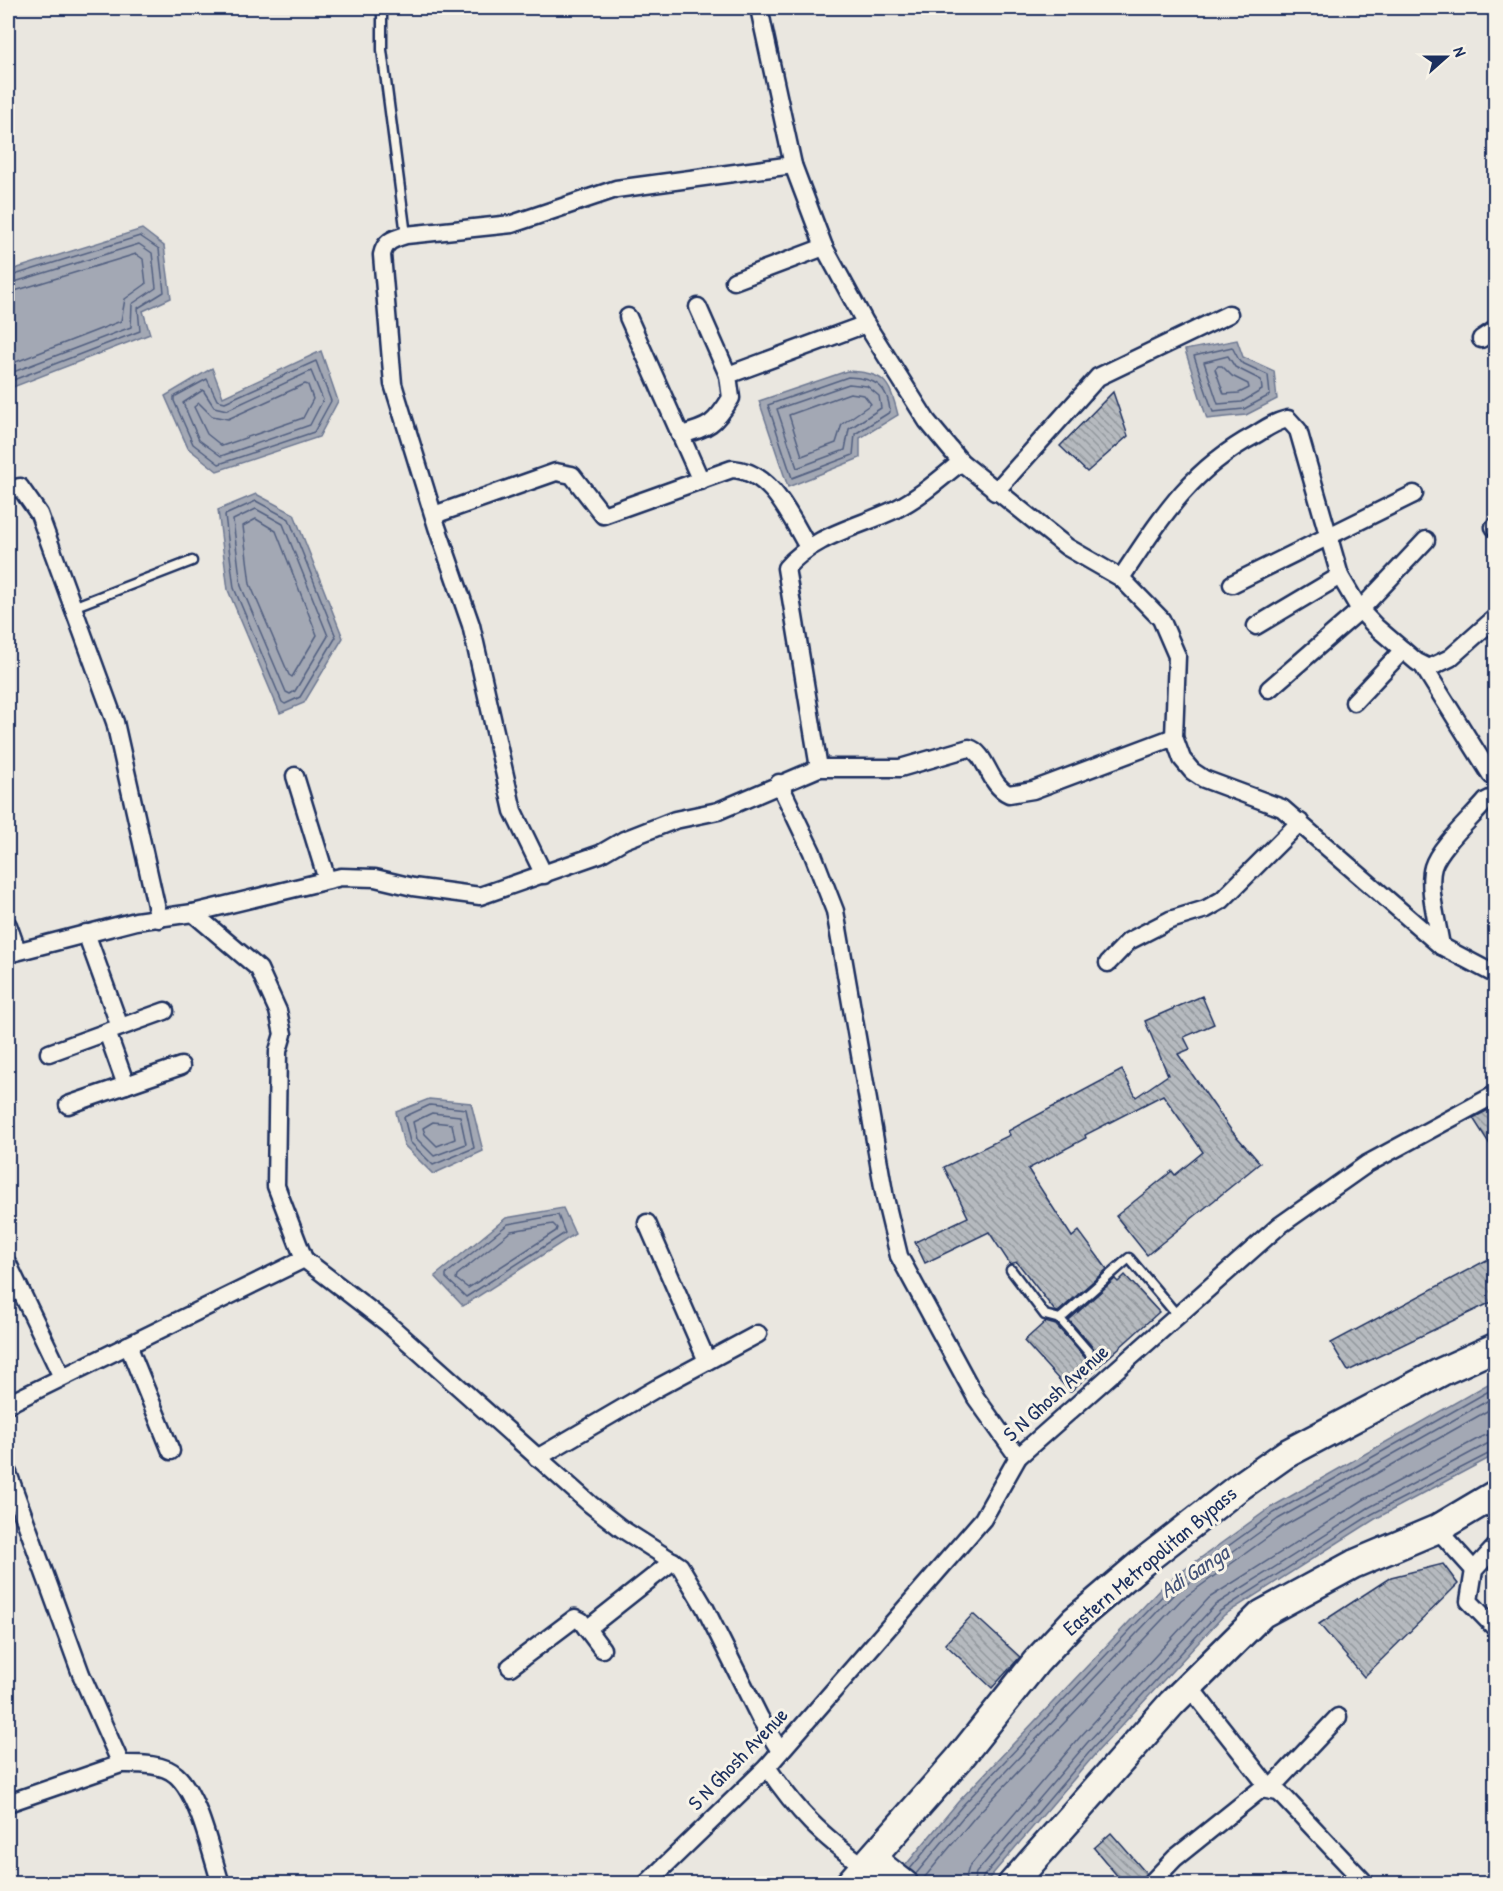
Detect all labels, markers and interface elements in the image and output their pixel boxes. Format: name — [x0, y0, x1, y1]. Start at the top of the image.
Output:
north arrow — [1416, 27, 1476, 87]
text: N — [1448, 44, 1472, 60]
street label: S N Ghosh Avenue — [997, 1337, 1115, 1448]
street label: Eastern Metropolitan Bypass — [1057, 1479, 1243, 1642]
water label: Adi Ganga — [1154, 1536, 1236, 1605]
street label: S N Ghosh Avenue — [681, 1701, 794, 1816]

